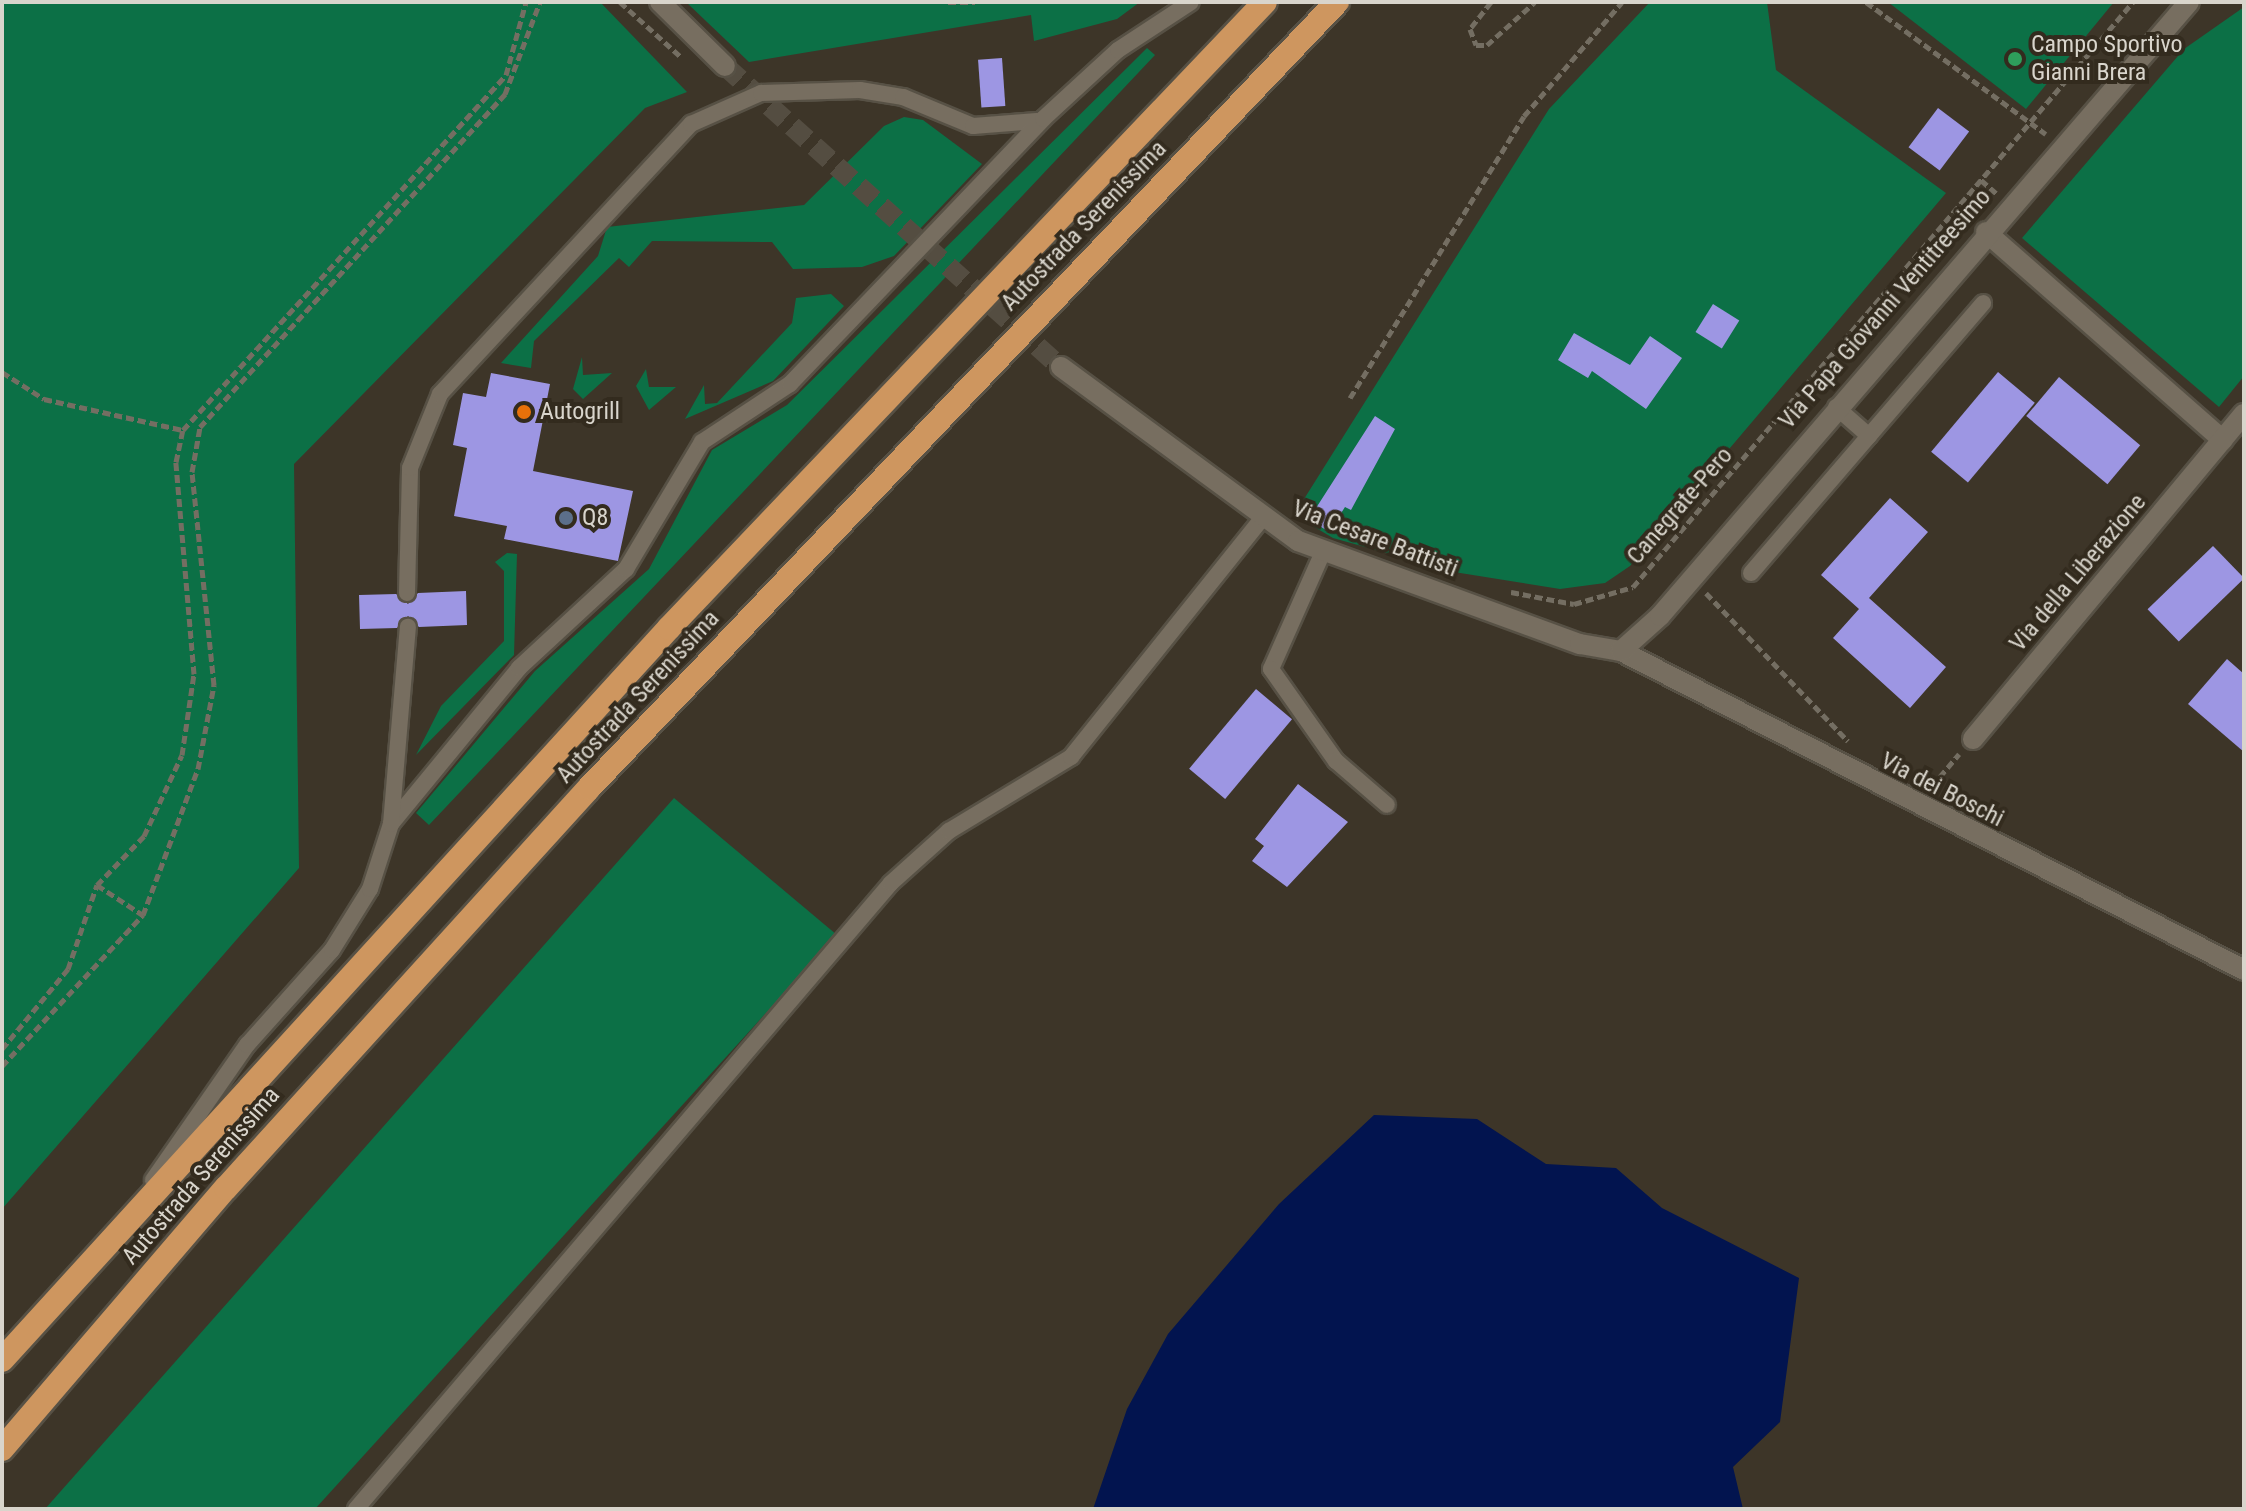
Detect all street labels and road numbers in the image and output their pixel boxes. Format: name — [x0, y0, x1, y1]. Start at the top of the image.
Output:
street label: Autostrada Serenissima — [995, 135, 1173, 317]
street label: Via Papa Giovanni Ventitreesimo — [1773, 183, 1997, 435]
street label: Canegrate-Pero — [1621, 441, 1739, 571]
street label: Via della Liberazione — [2004, 488, 2152, 658]
street label: Via Cesare Battisti — [1288, 494, 1462, 584]
street label: Autostrada Serenissima — [551, 605, 725, 789]
street label: Via dei Boschi — [1876, 747, 2008, 833]
street label: Autostrada Serenissima — [116, 1081, 286, 1271]

